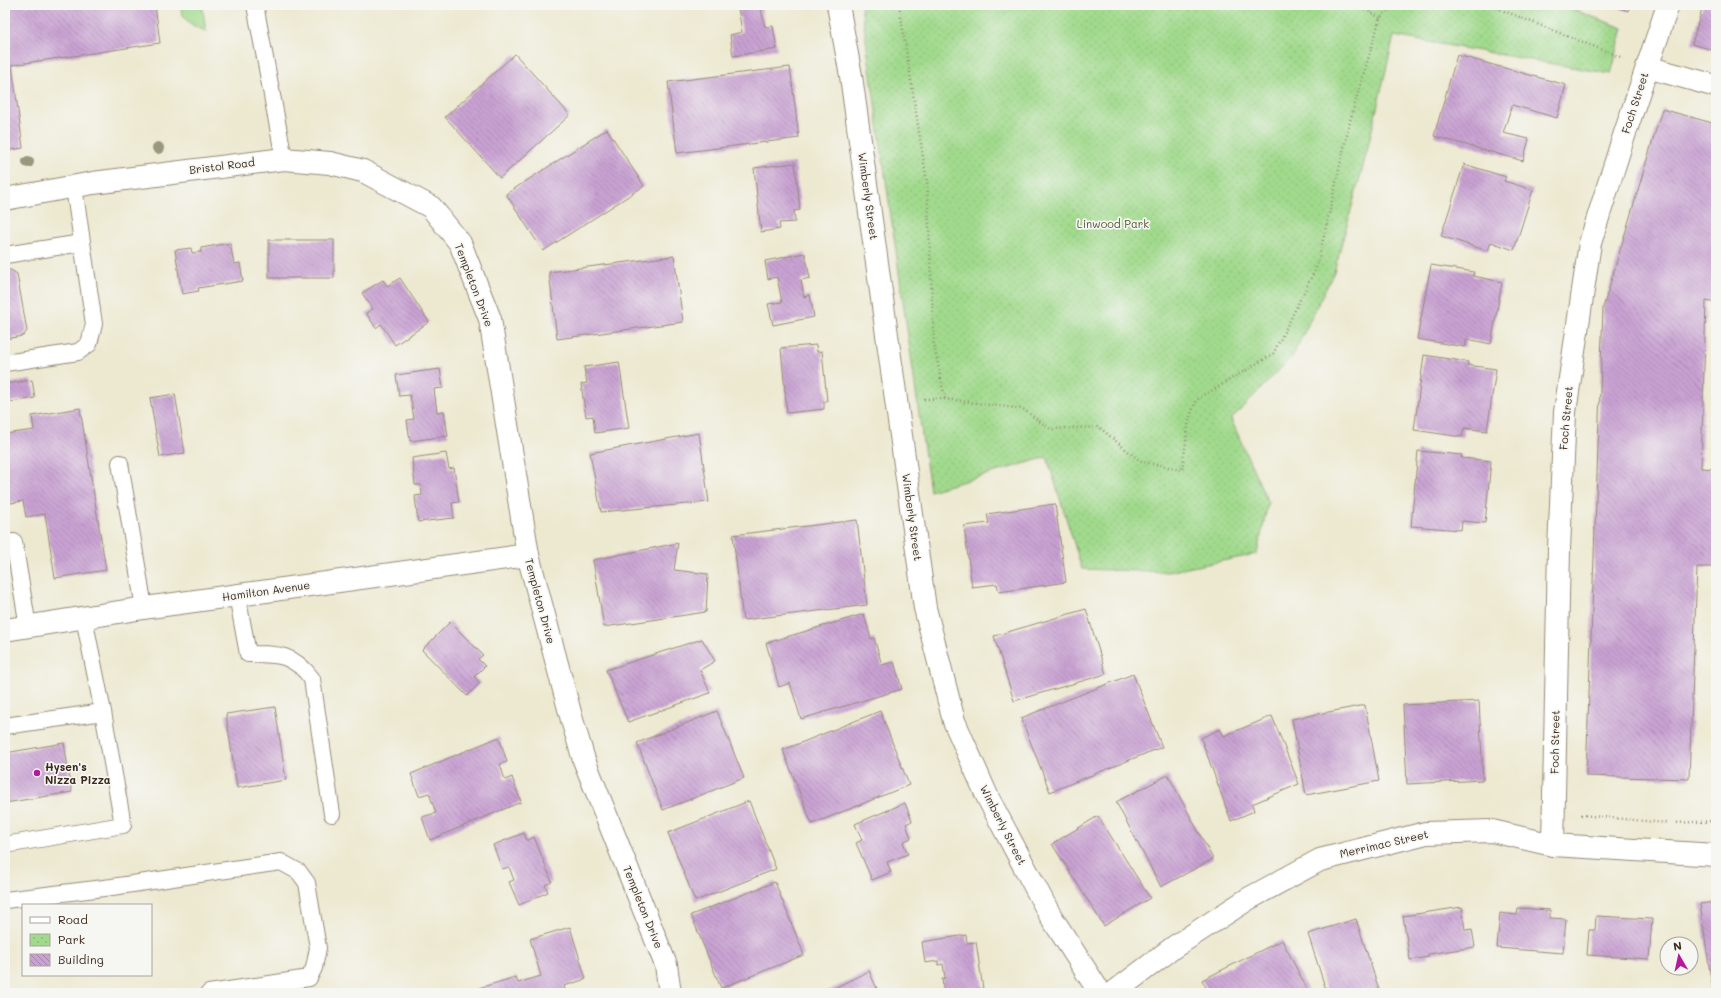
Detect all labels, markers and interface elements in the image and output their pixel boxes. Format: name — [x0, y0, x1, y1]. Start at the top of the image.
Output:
street label: Foch Street — [1618, 70, 1652, 136]
street label: Wimberly Street — [855, 151, 882, 241]
street label: Bristol Road — [188, 154, 256, 177]
park label: Linwood Park — [1077, 216, 1149, 231]
street label: Templeton Drive — [452, 241, 497, 329]
street label: Foch Street — [1555, 385, 1576, 450]
street label: Wimberly Street — [899, 472, 926, 562]
street label: Templeton Drive — [522, 556, 559, 646]
street label: Hamilton Avenue — [221, 577, 311, 604]
street label: Foch Street — [1546, 710, 1563, 774]
place label: Hysen's Nizza Pizza — [45, 759, 111, 787]
marker: Hysen's Nizza Pizza — [32, 768, 42, 778]
street label: Wimberly Street — [977, 782, 1030, 868]
street label: Merrimac Street — [1338, 826, 1430, 861]
street label: Templeton Drive — [620, 863, 667, 951]
legend — [22, 904, 152, 976]
text: Road — [58, 911, 88, 927]
text: Park — [58, 931, 85, 947]
north arrow — [1659, 936, 1699, 976]
text: N — [1672, 938, 1683, 954]
text: Building — [58, 951, 104, 967]

